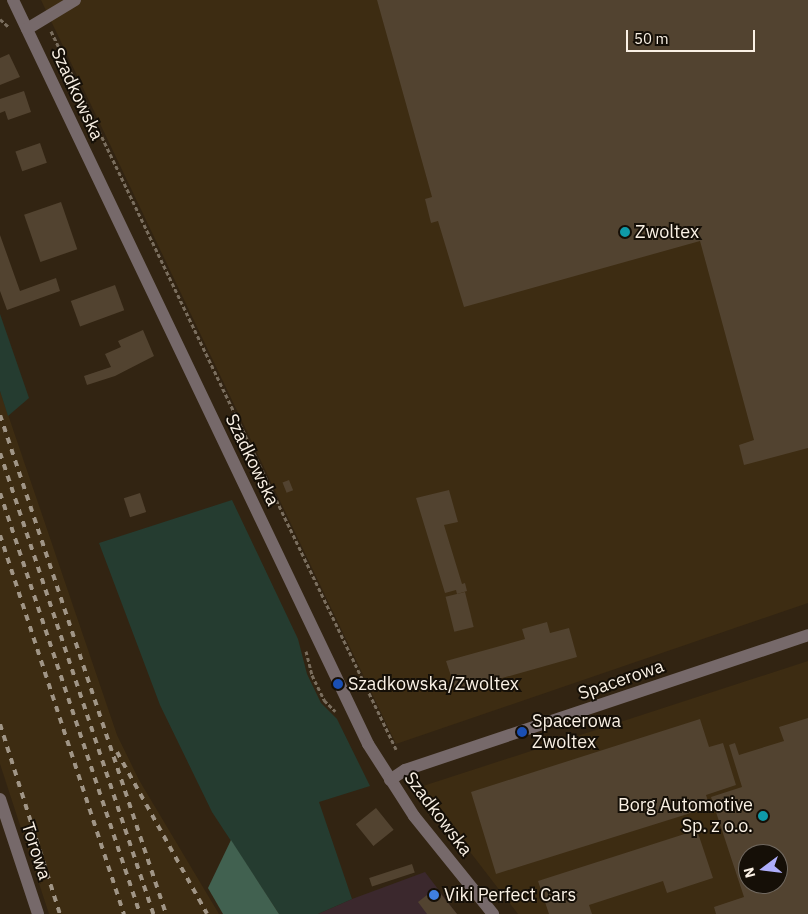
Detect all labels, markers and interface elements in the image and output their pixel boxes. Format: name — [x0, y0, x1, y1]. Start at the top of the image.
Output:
scale bar — [628, 20, 757, 52]
text: 50 m — [634, 29, 669, 48]
street label: Szadkowska — [46, 44, 108, 144]
place label: Zwoltex — [635, 221, 699, 243]
marker: Zwoltex — [619, 226, 631, 238]
street label: Szadkowska — [220, 411, 284, 509]
street label: Spacerowa — [575, 655, 667, 705]
place label: Szadkowska/Zwoltex — [348, 673, 519, 695]
marker: Szadkowska/Zwoltex — [332, 678, 344, 690]
place label: Spacerowa Zwoltex — [532, 711, 621, 754]
marker: Spacerowa Zwoltex — [516, 726, 528, 738]
street label: Szadkowska — [399, 768, 477, 860]
place label: Borg Automotive Sp. z o.o. — [618, 795, 753, 838]
marker: Borg Automotive Sp. z o.o. — [757, 810, 769, 822]
street label: Torowa — [17, 820, 55, 882]
north arrow — [738, 844, 788, 894]
text: N — [739, 865, 759, 880]
place label: Viki Perfect Cars — [444, 884, 576, 906]
marker: Viki Perfect Cars — [428, 889, 440, 901]

